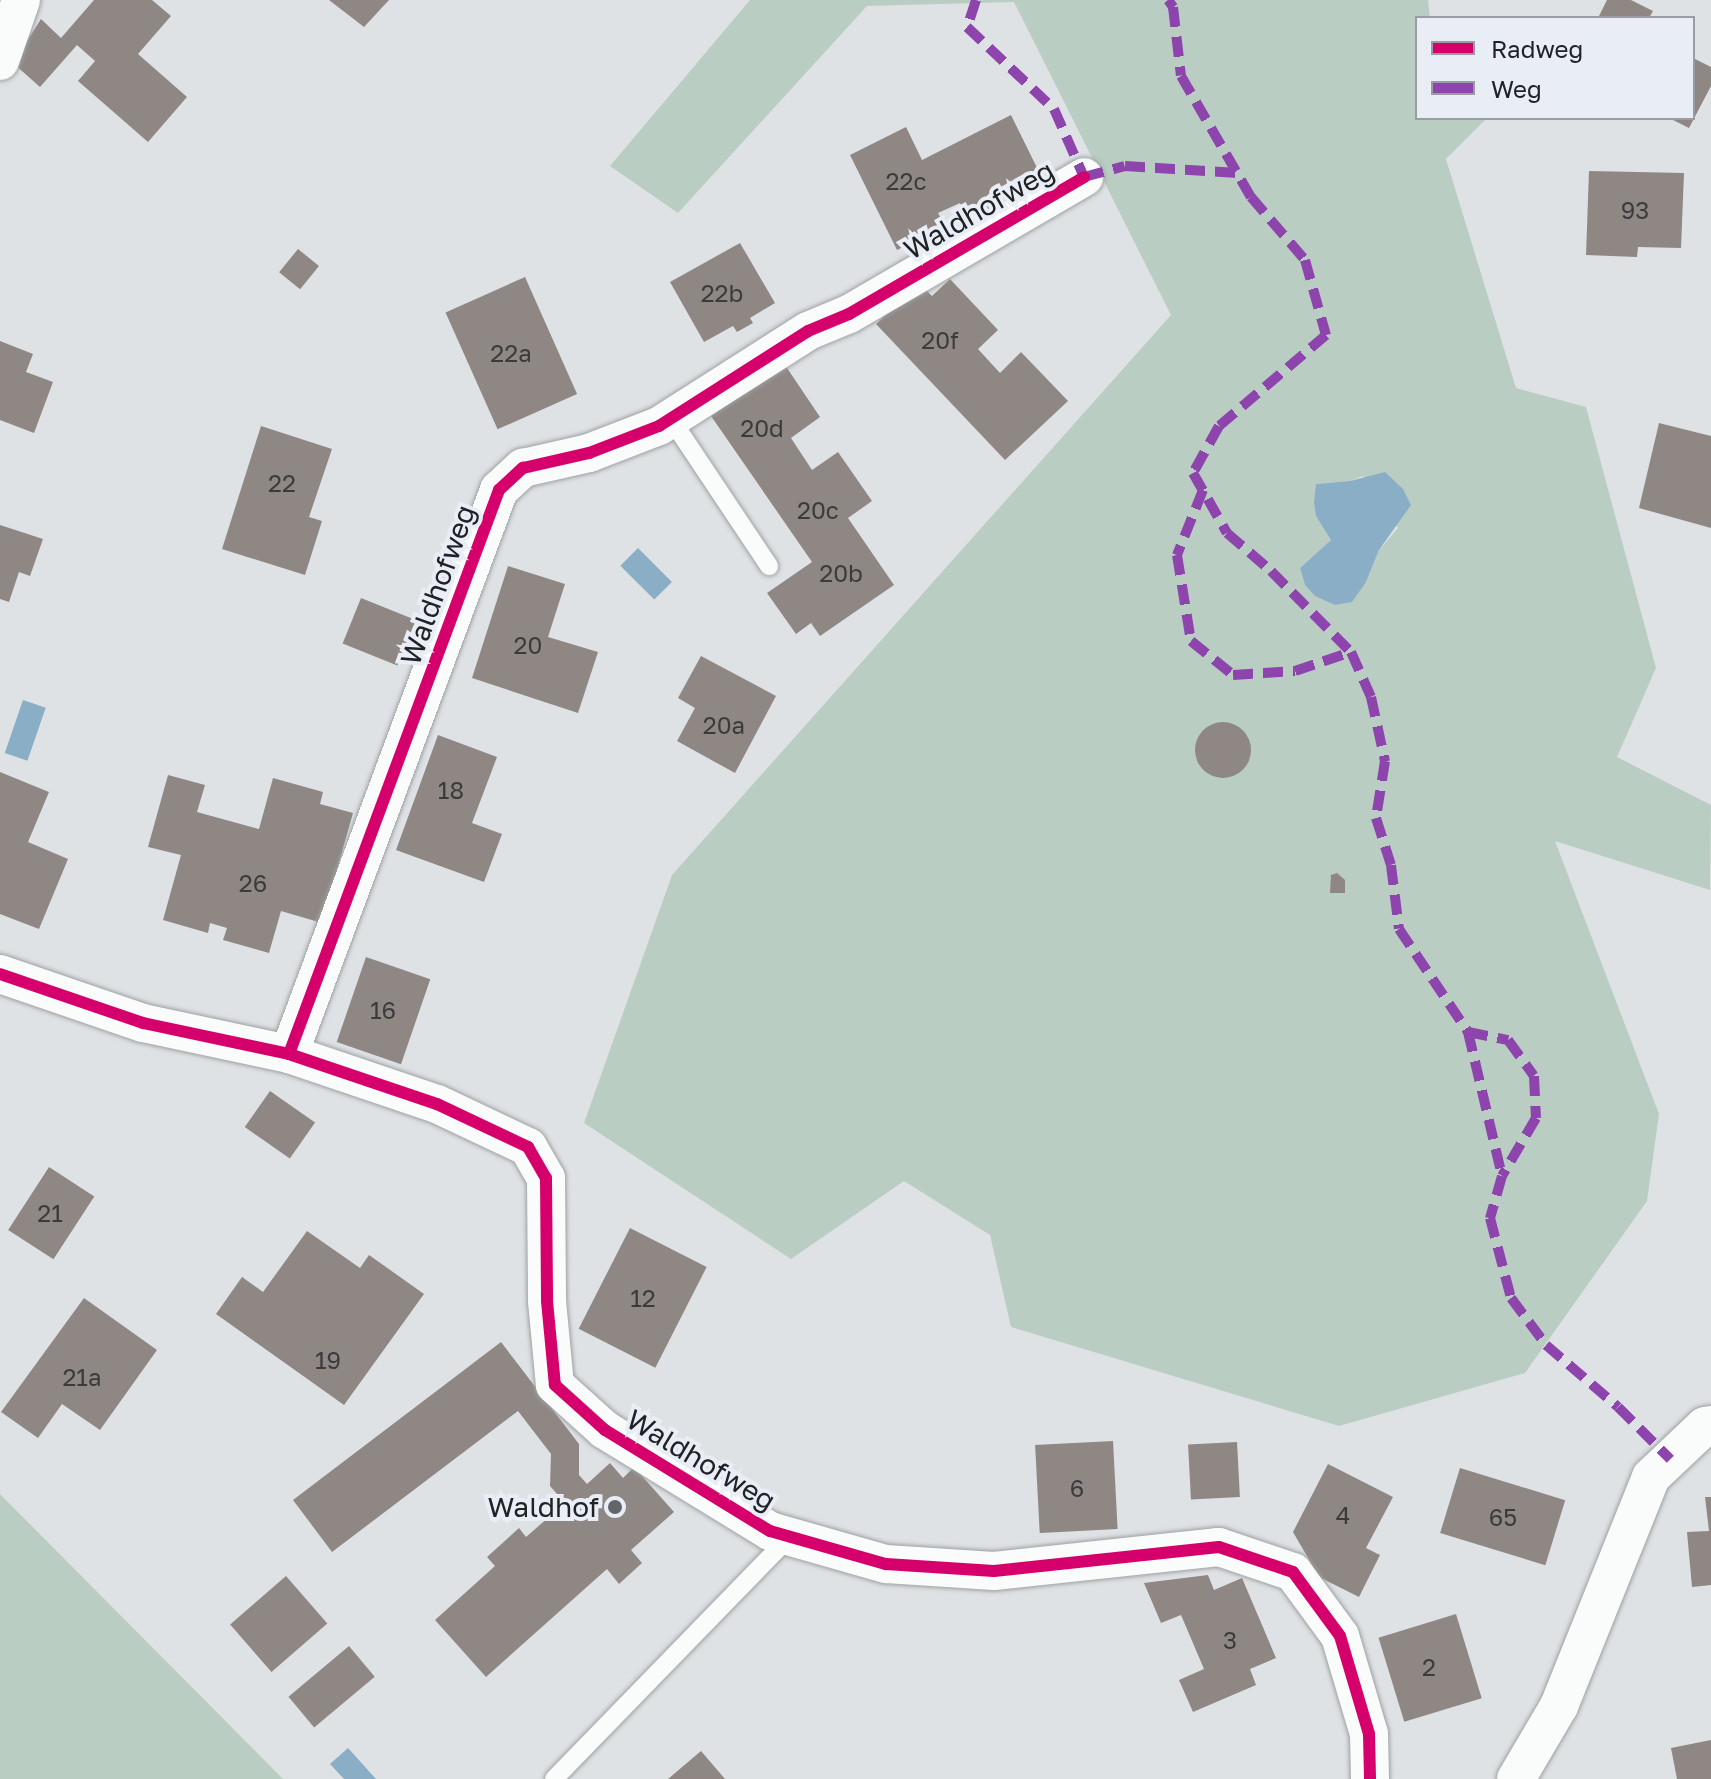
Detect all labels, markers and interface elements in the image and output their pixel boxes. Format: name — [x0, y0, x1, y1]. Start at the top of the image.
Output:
legend — [1415, 16, 1695, 120]
text: Radweg — [1491, 34, 1583, 63]
text: Weg — [1491, 74, 1542, 103]
street label: Waldhofweg — [898, 153, 1060, 267]
house number: 22c — [886, 167, 926, 195]
house number: 93 — [1621, 196, 1649, 224]
house number: 22b — [701, 279, 743, 307]
house number: 20f — [921, 326, 959, 354]
house number: 22a — [490, 339, 532, 367]
house number: 20d — [740, 414, 784, 442]
house number: 22 — [268, 469, 296, 497]
house number: 20c — [797, 496, 839, 524]
street label: Waldhofweg — [394, 500, 482, 670]
house number: 20b — [819, 559, 863, 587]
house number: 20 — [514, 631, 542, 659]
house number: 20a — [703, 711, 745, 739]
house number: 18 — [438, 776, 464, 804]
house number: 26 — [239, 869, 267, 897]
house number: 16 — [370, 996, 396, 1024]
house number: 21 — [37, 1199, 63, 1227]
house number: 12 — [630, 1284, 656, 1312]
house number: 19 — [315, 1346, 341, 1374]
house number: 21a — [62, 1363, 102, 1391]
street label: Waldhofweg — [620, 1402, 782, 1518]
house number: 6 — [1070, 1474, 1084, 1502]
place label: Waldhof — [488, 1490, 599, 1524]
marker: Waldhof — [606, 1498, 624, 1516]
house number: 4 — [1336, 1501, 1350, 1529]
house number: 65 — [1489, 1503, 1517, 1531]
house number: 3 — [1223, 1626, 1237, 1654]
house number: 2 — [1422, 1653, 1436, 1681]

